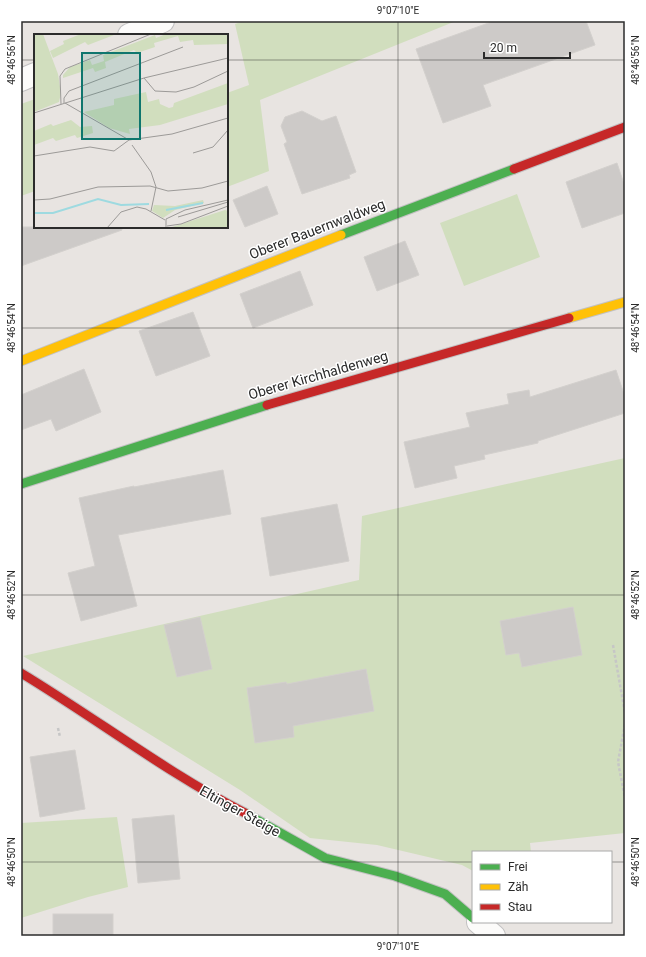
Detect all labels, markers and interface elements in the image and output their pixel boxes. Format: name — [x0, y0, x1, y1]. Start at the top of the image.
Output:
text: 9°07'10"E — [377, 5, 420, 16]
inset map — [34, 34, 228, 228]
scale bar — [484, 34, 570, 60]
text: 48°46'56"N — [6, 35, 17, 85]
text: 48°46'56"N — [630, 35, 641, 85]
text: 20 m — [490, 41, 517, 55]
street label: Oberer Bauernwaldweg — [247, 196, 387, 262]
text: 48°46'54"N — [6, 303, 17, 353]
text: 48°46'54"N — [630, 303, 641, 353]
street label: Oberer Kirchhaldenweg — [246, 347, 390, 403]
text: 48°46'52"N — [6, 570, 17, 620]
text: 48°46'52"N — [630, 570, 641, 620]
street label: Eltinger Steige — [197, 782, 283, 840]
text: 48°46'50"N — [6, 837, 17, 887]
text: 48°46'50"N — [630, 837, 641, 887]
legend — [472, 851, 612, 923]
text: Frei — [508, 860, 528, 874]
text: Zäh — [508, 880, 528, 894]
text: Stau — [508, 900, 532, 914]
text: 9°07'10"E — [377, 941, 420, 952]

